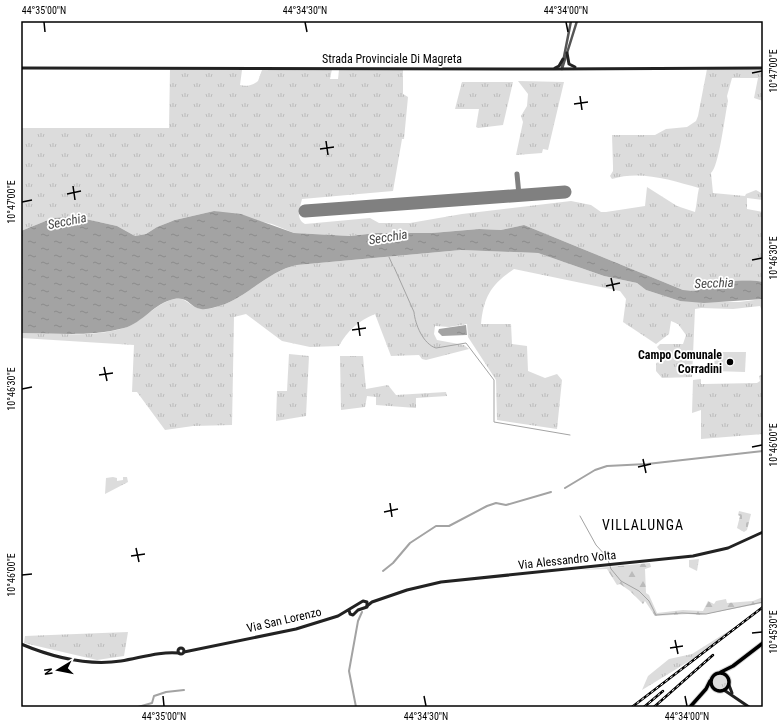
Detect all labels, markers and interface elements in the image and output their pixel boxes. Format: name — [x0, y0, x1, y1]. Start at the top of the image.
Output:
text: 44°35'00"N — [22, 5, 66, 16]
text: 44°34'30"N — [283, 5, 327, 16]
text: 44°34'00"N — [544, 5, 588, 16]
text: 10°47'00"E — [768, 49, 779, 93]
street label: Strada Provinciale Di Magreta — [322, 52, 462, 66]
text: 10°47'00"E — [6, 180, 17, 224]
water label: Secchia — [46, 210, 88, 232]
water label: Secchia — [367, 227, 409, 247]
text: 10°46'30"E — [768, 236, 779, 280]
water label: Secchia — [694, 275, 734, 291]
place label: Campo Comunale Corradini — [638, 348, 722, 376]
marker: Campo Comunale Corradini — [725, 357, 735, 367]
text: 10°46'30"E — [6, 367, 17, 411]
text: 10°46'00"E — [768, 423, 779, 467]
district label: VILLALUNGA — [602, 517, 684, 533]
street label: Via Alessandro Volta — [517, 548, 617, 572]
text: 10°46'00"E — [6, 553, 17, 597]
street label: Via San Lorenzo — [245, 605, 323, 635]
text: 10°45'30"E — [768, 610, 779, 654]
north arrow — [38, 650, 78, 690]
text: N — [42, 667, 56, 676]
text: 44°35'00"N — [142, 711, 186, 722]
text: 44°34'30"N — [404, 711, 448, 722]
text: 44°34'00"N — [665, 711, 709, 722]

